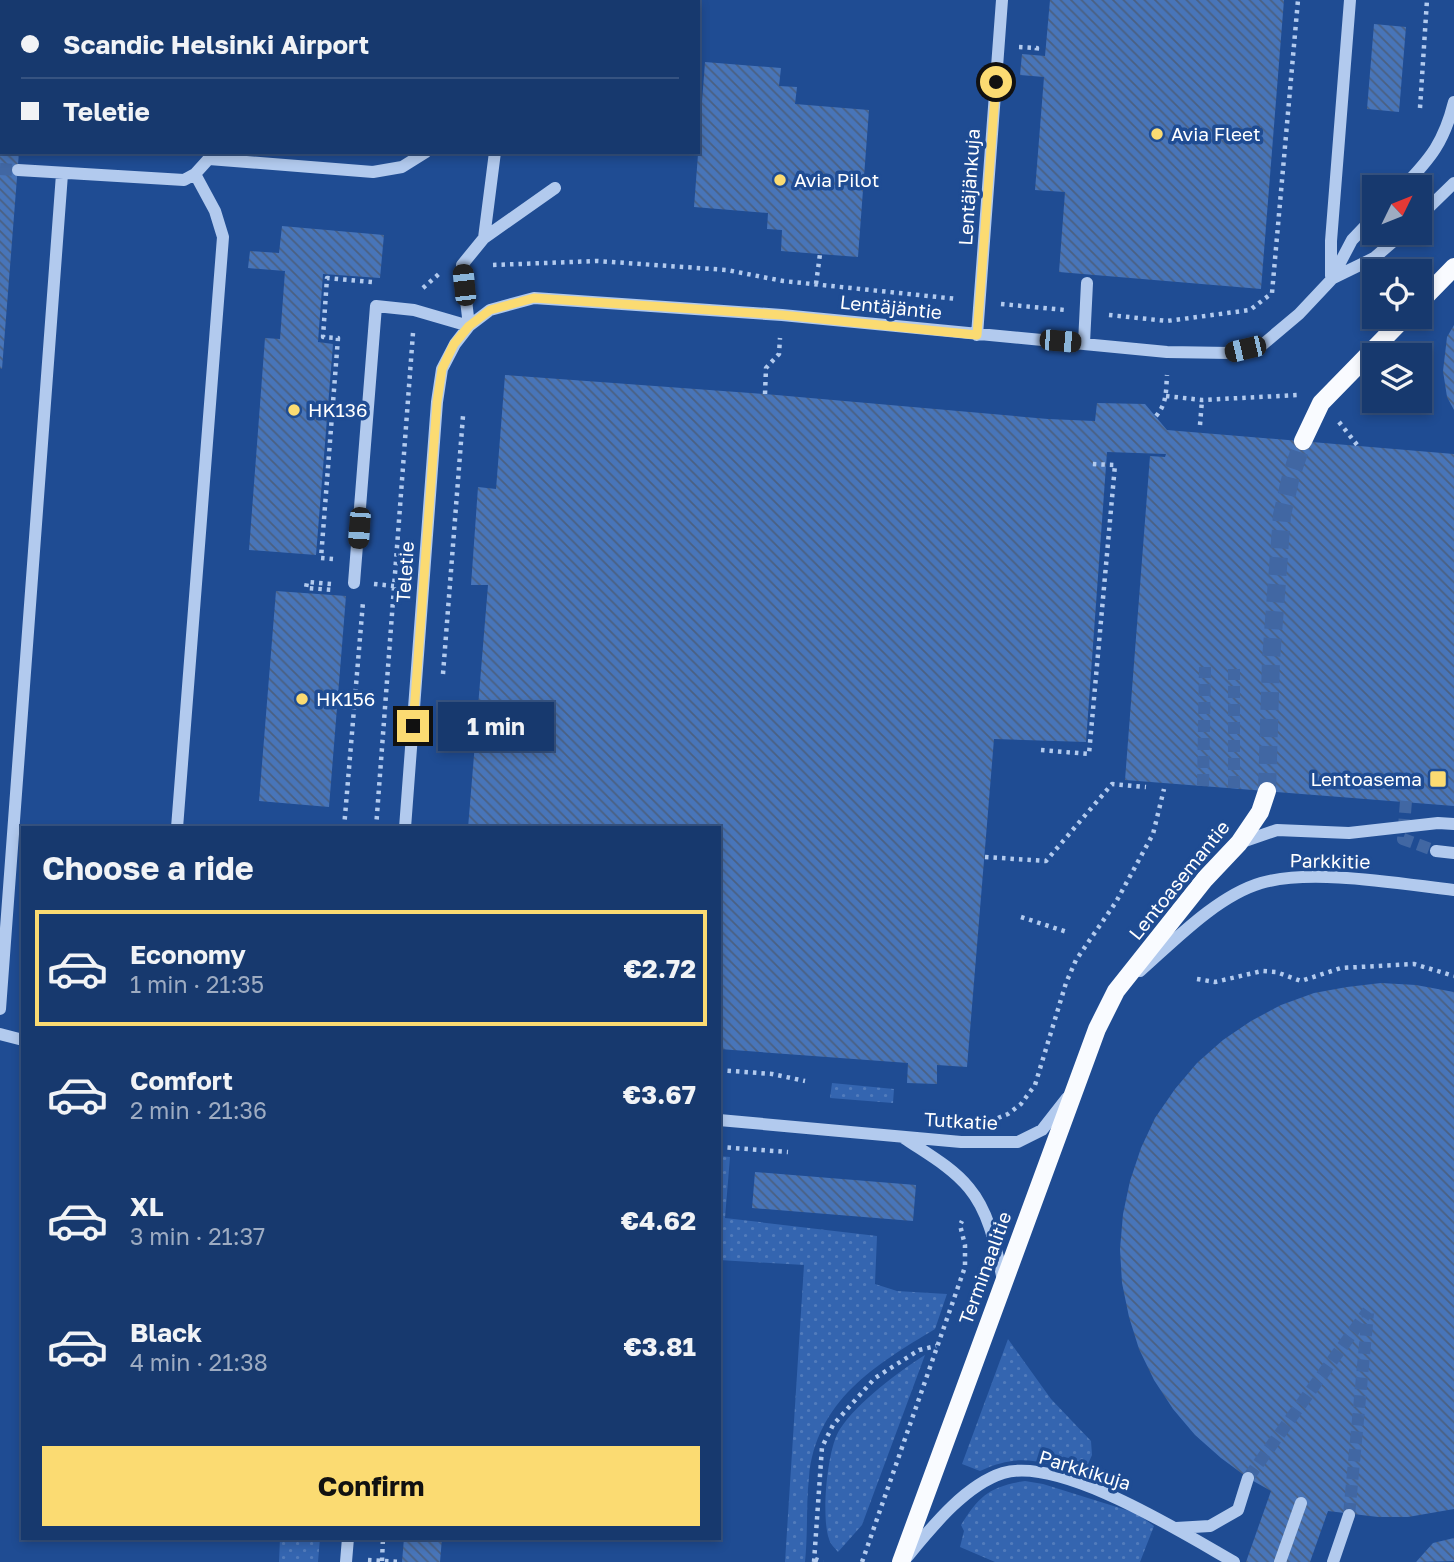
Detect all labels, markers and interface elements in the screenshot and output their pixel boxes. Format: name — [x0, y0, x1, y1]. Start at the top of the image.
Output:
text: Scandic Helsinki Airport — [63, 29, 369, 60]
route start — [980, 66, 1012, 98]
text: Teletie — [63, 96, 150, 127]
place label: Avia Fleet — [1171, 122, 1261, 145]
marker: Avia Fleet — [1149, 126, 1165, 142]
street label: Lentäjänkuja — [953, 128, 984, 246]
place label: Avia Pilot — [794, 168, 879, 191]
marker: Avia Pilot — [772, 172, 788, 188]
north arrow — [1362, 175, 1432, 245]
map controls — [1362, 175, 1432, 413]
button: locate — [1362, 259, 1432, 329]
car — [452, 263, 477, 307]
street label: Lentäjäntie — [839, 290, 943, 323]
car — [1039, 329, 1082, 353]
car — [1223, 334, 1268, 364]
button: layers — [1362, 343, 1432, 413]
place label: HK136 — [308, 398, 367, 421]
marker: HK136 — [286, 402, 302, 418]
car — [348, 506, 371, 550]
street label: Teletie — [391, 540, 418, 604]
place label: HK156 — [316, 687, 375, 710]
marker: HK156 — [294, 691, 310, 707]
callout: 1 min — [438, 702, 553, 750]
route end — [397, 710, 429, 742]
text: 1 min — [467, 712, 525, 740]
place label: Lentoasema — [1310, 767, 1422, 790]
marker: Lentoasema — [1428, 769, 1448, 789]
street label: Lentoasemantie — [1123, 815, 1234, 944]
street label: Parkkitie — [1289, 848, 1371, 873]
text: Choose a ride — [42, 849, 254, 887]
icon: car — [46, 937, 109, 1000]
text: Economy — [130, 939, 246, 970]
text: €2.72 — [623, 953, 696, 984]
text: 1 min · 21:35 — [130, 970, 264, 998]
icon: car — [46, 1063, 109, 1126]
text: Comfort — [130, 1065, 233, 1096]
text: €3.67 — [623, 1079, 696, 1110]
text: 2 min · 21:36 — [130, 1096, 267, 1124]
street label: Tutkatie — [923, 1107, 999, 1134]
icon: car — [46, 1189, 109, 1252]
text: XL — [130, 1191, 164, 1222]
text: €4.62 — [621, 1205, 696, 1236]
street label: Terminaalitie — [953, 1208, 1016, 1327]
text: 3 min · 21:37 — [130, 1222, 265, 1250]
icon: car — [46, 1315, 109, 1378]
text: Black — [130, 1317, 202, 1348]
text: €3.81 — [623, 1331, 696, 1362]
text: 4 min · 21:38 — [130, 1348, 268, 1376]
street label: Parkkikuja — [1036, 1445, 1134, 1494]
button: Confirm — [42, 1446, 700, 1526]

